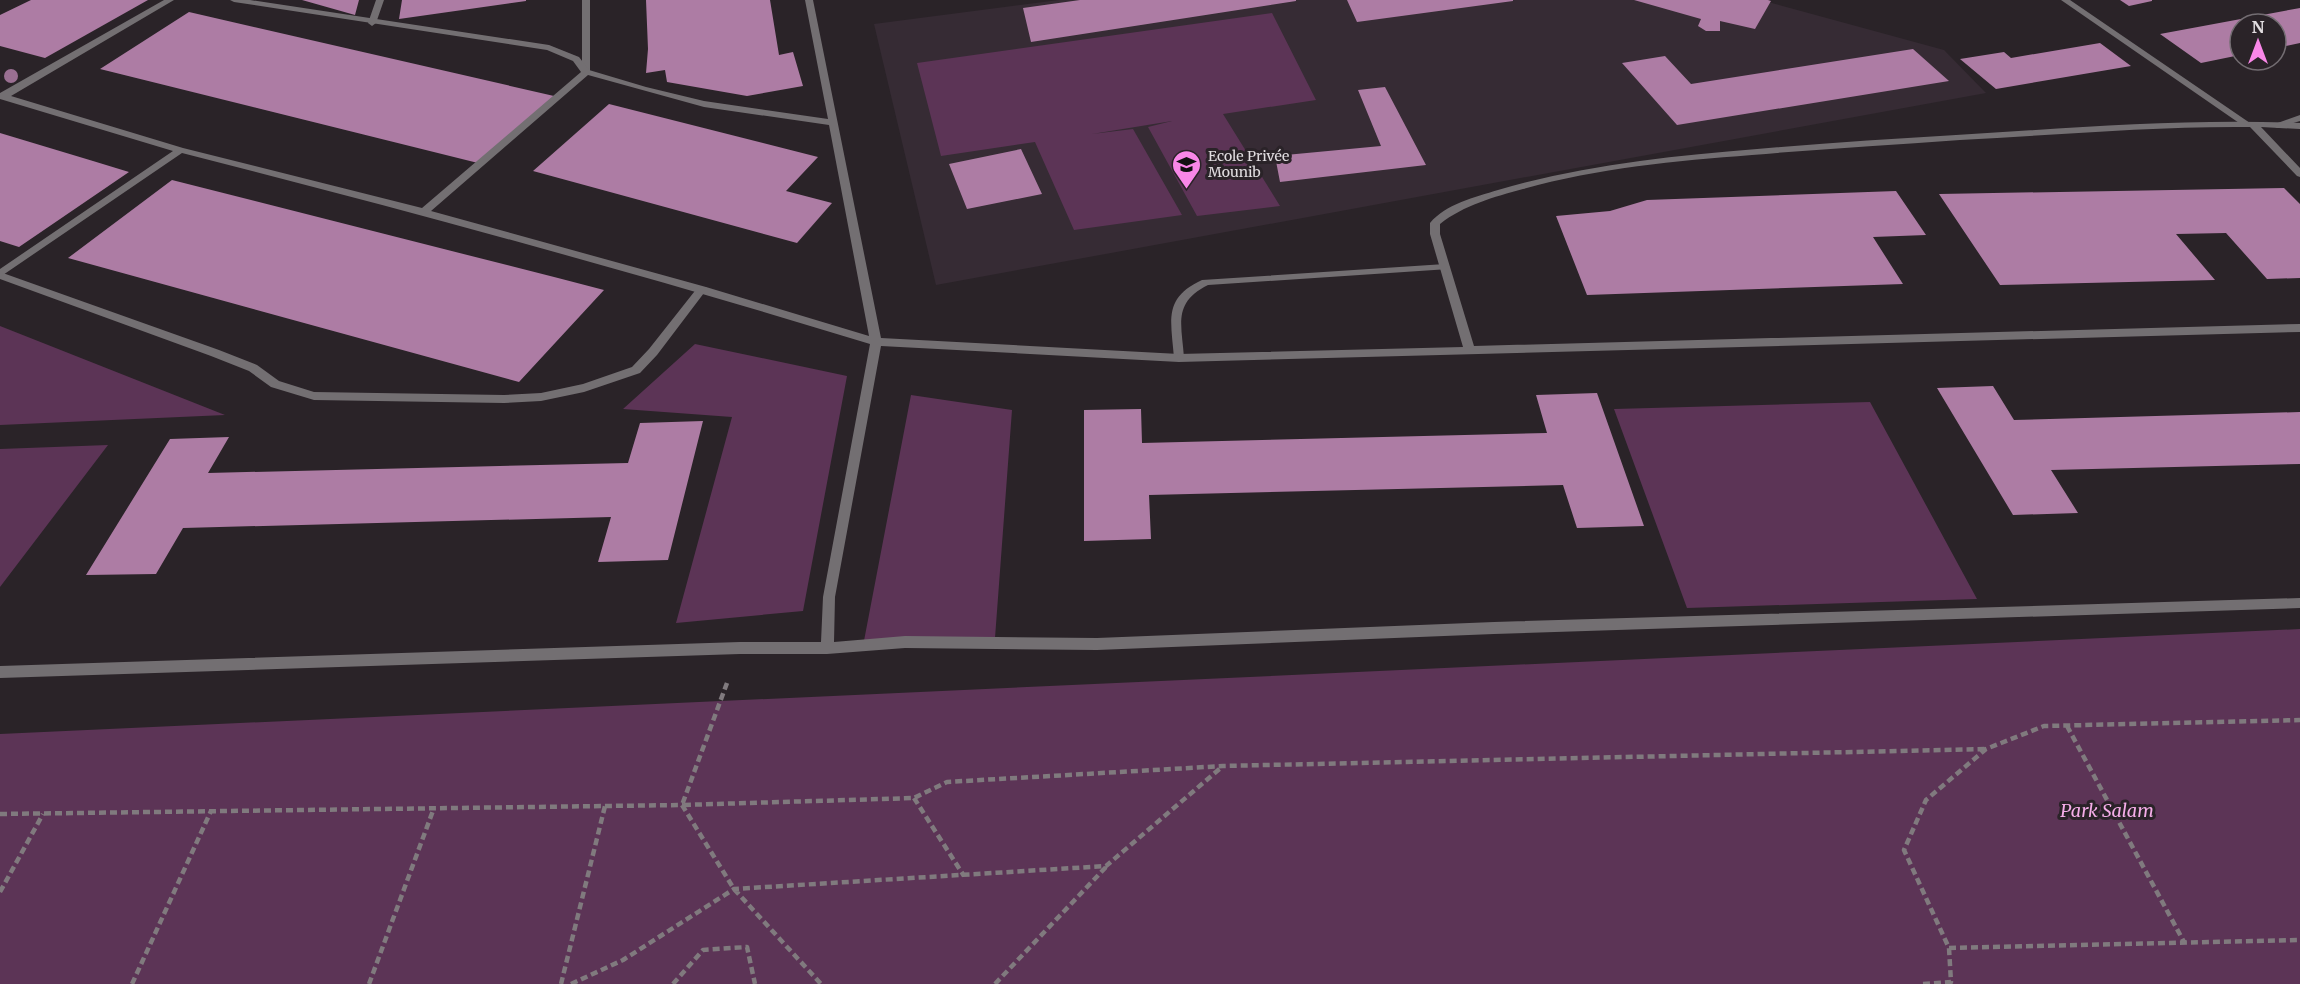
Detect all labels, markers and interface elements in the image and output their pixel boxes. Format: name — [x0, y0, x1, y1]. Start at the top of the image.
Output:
north arrow — [2228, 12, 2288, 72]
text: N — [2252, 17, 2265, 37]
place label: Ecole Privée Mounib — [1208, 147, 1289, 181]
school or university icon: Ecole Privée Mounib — [1171, 148, 1203, 190]
park label: Park Salam — [2060, 799, 2154, 822]

